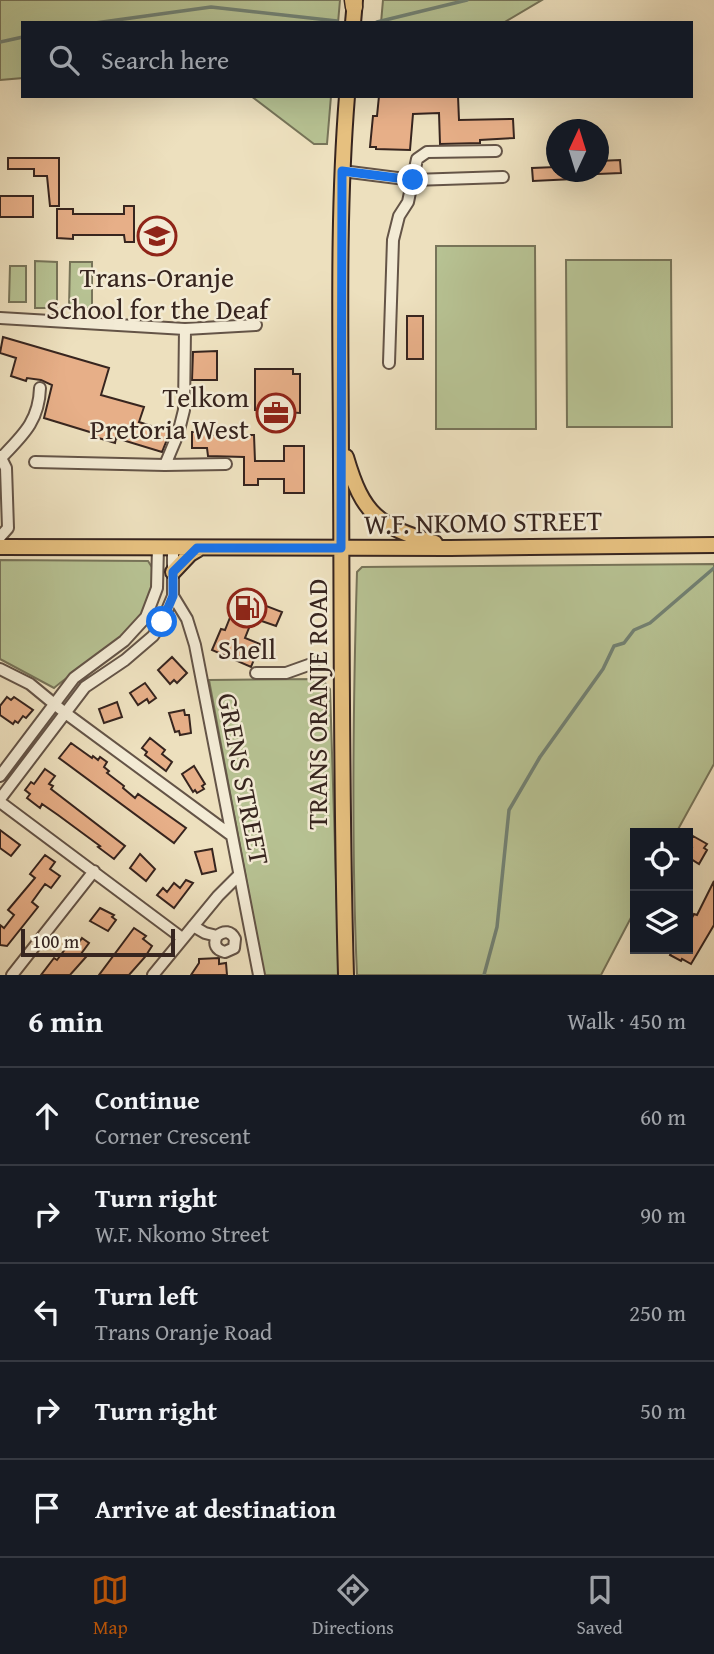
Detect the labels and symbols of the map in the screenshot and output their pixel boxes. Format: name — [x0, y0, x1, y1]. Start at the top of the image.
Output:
north arrow — [546, 119, 609, 182]
route end — [397, 164, 428, 195]
school or university icon: Trans-Oranje School for the Deaf — [136, 215, 178, 257]
place label: Trans-Oranje School for the Deaf — [46, 256, 271, 329]
place label: Telkom Pretoria West — [90, 376, 249, 449]
office icon: Telkom Pretoria West — [255, 392, 297, 434]
street label: W.F. NKOMO STREET — [363, 499, 603, 544]
street label: TRANS ORANJE ROAD — [296, 579, 337, 829]
fuel station icon: Shell — [226, 587, 268, 629]
route start — [146, 606, 177, 637]
place label: Shell — [218, 628, 276, 669]
street label: GRENS STREET — [208, 689, 281, 869]
scale bar — [21, 926, 175, 958]

